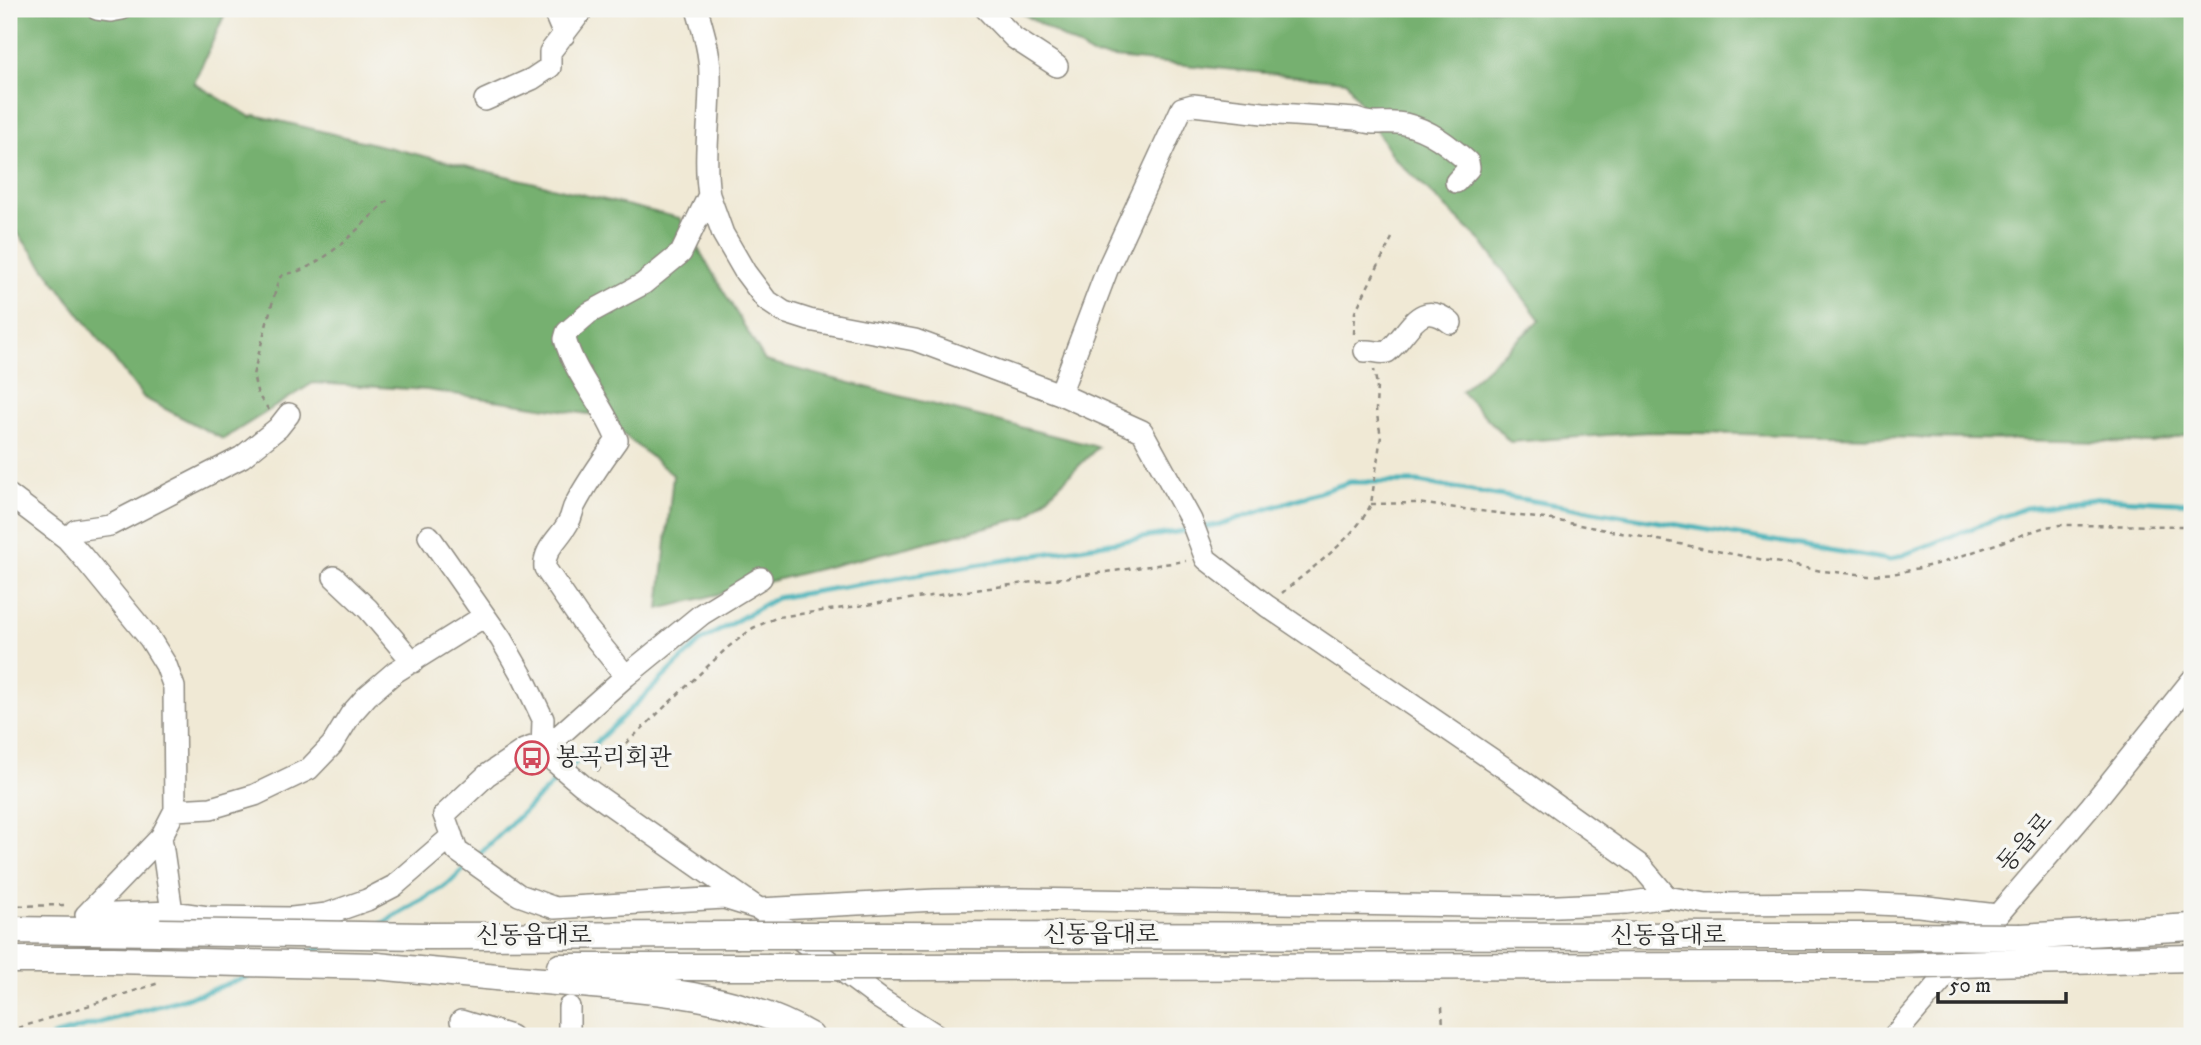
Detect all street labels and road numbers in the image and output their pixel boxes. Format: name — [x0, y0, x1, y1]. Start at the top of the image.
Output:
street label: 동읍로 — [1991, 807, 2059, 879]
street label: 신동읍대로 — [1043, 920, 1159, 950]
street label: 신동읍대로 — [476, 921, 592, 951]
street label: 신동읍대로 — [1610, 921, 1726, 951]

